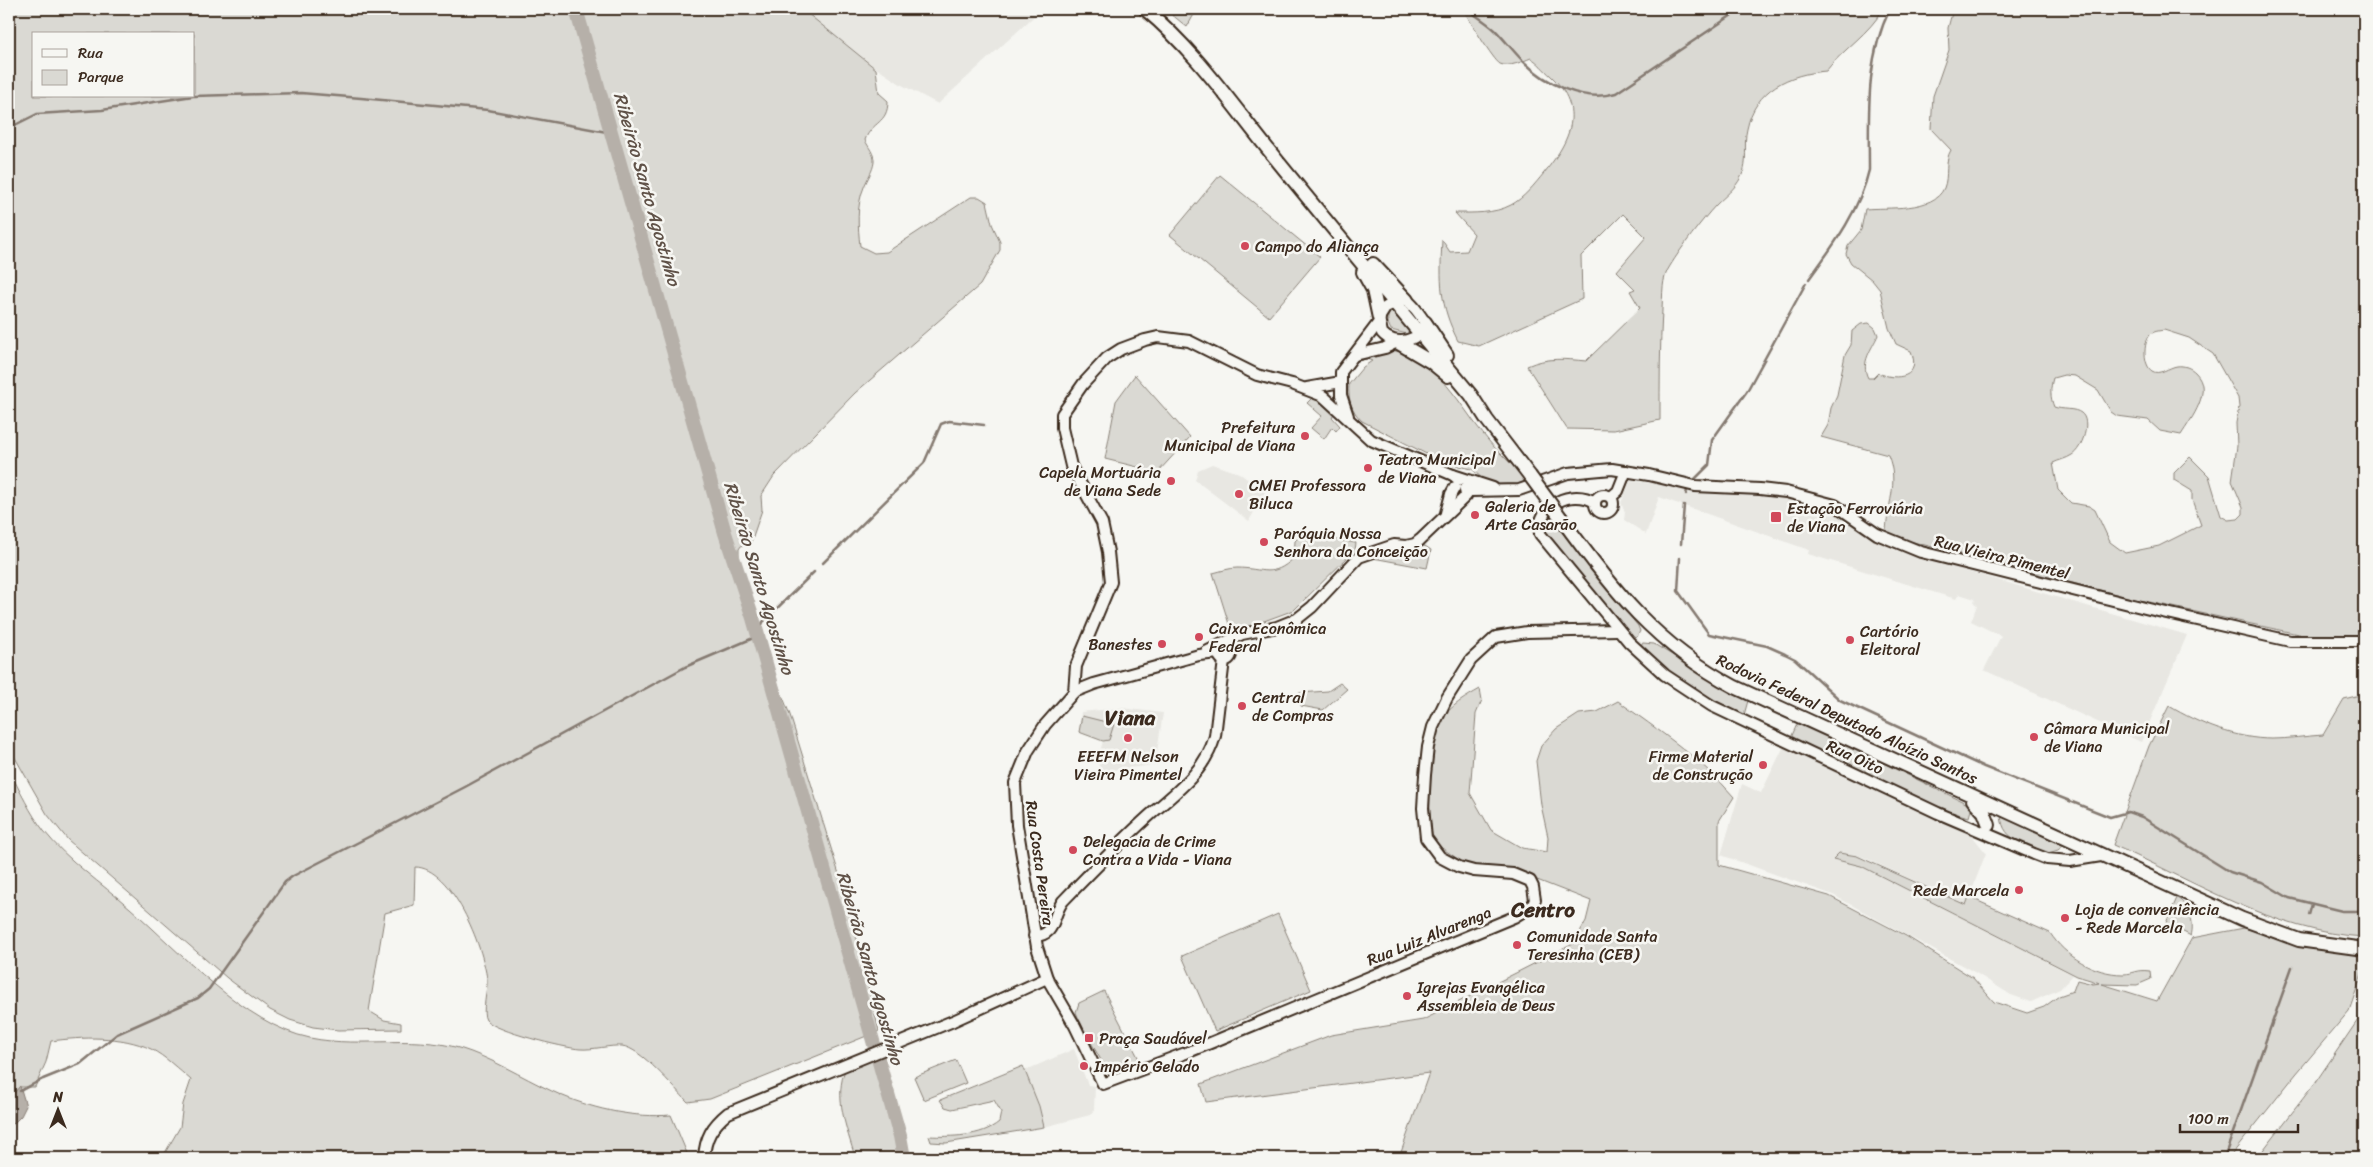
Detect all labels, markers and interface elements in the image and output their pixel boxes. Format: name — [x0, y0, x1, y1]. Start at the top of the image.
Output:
legend — [32, 32, 195, 98]
text: Rua — [78, 40, 103, 66]
text: Parque — [78, 64, 123, 90]
water label: Ribeirão Santo Agostinho — [604, 88, 690, 291]
place label: Campo do Aliança — [1255, 232, 1379, 261]
marker: Campo do Aliança — [1239, 240, 1251, 252]
place label: Prefeitura Municipal de Viana — [1164, 413, 1296, 460]
marker: Prefeitura Municipal de Viana — [1299, 430, 1311, 442]
place label: Teatro Municipal de Viana — [1378, 445, 1496, 492]
place label: Capela Mortuária de Viana Sede — [1039, 458, 1161, 505]
marker: Teatro Municipal de Viana — [1362, 462, 1374, 474]
place label: CMEI Professora Biluca — [1249, 471, 1366, 518]
marker: Capela Mortuária de Viana Sede — [1165, 475, 1177, 487]
water label: Ribeirão Santo Agostinho — [714, 478, 804, 679]
marker: CMEI Professora Biluca — [1233, 488, 1245, 500]
place label: Galeria de Arte Casarão — [1484, 492, 1577, 539]
place label: Estação Ferroviária de Viana — [1787, 494, 1923, 541]
marker: Galeria de Arte Casarão — [1469, 509, 1481, 521]
marker: Estação Ferroviária de Viana — [1769, 510, 1783, 524]
place label: Paróquia Nossa Senhora da Conceição — [1274, 519, 1428, 566]
street label: Rua Vieira Pimentel — [1931, 526, 2073, 588]
marker: Paróquia Nossa Senhora da Conceição — [1258, 536, 1270, 548]
place label: Caixa Econômica Federal — [1209, 614, 1326, 661]
place label: Cartório Eleitoral — [1860, 617, 1921, 664]
place label: Banestes — [1088, 630, 1153, 659]
marker: Caixa Econômica Federal — [1193, 631, 1205, 643]
marker: Cartório Eleitoral — [1844, 634, 1856, 646]
marker: Banestes — [1156, 638, 1168, 650]
street label: Rodovia Federal Deputado Aloízio Santos — [1711, 645, 1983, 793]
place label: Central de Compras — [1252, 683, 1334, 730]
district label: Viana — [1105, 699, 1156, 737]
marker: Central de Compras — [1236, 700, 1248, 712]
place label: Câmara Municipal de Viana — [2044, 714, 2170, 761]
street label: Rua Oito — [1822, 731, 1888, 783]
marker: Câmara Municipal de Viana — [2028, 731, 2040, 743]
marker: EEEFM Nelson Vieira Pimentel — [1122, 732, 1134, 744]
place label: EEEFM Nelson Vieira Pimentel — [1074, 742, 1182, 789]
place label: Firme Material de Construção — [1649, 742, 1753, 789]
marker: Firme Material de Construção — [1757, 759, 1769, 771]
street label: Rua Costa Pereira — [1017, 799, 1063, 928]
place label: Delegacia de Crime Contra a Vida - Viana — [1083, 827, 1232, 874]
marker: Delegacia de Crime Contra a Vida - Viana — [1067, 844, 1079, 856]
water label: Ribeirão Santo Agostinho — [827, 867, 913, 1070]
place label: Rede Marcela — [1913, 876, 2010, 905]
marker: Rede Marcela — [2013, 884, 2025, 896]
district label: Centro — [1510, 891, 1575, 929]
place label: Loja de conveniência - Rede Marcela — [2075, 895, 2220, 942]
street label: Rua Luiz Alvarenga — [1362, 898, 1496, 974]
marker: Loja de conveniência - Rede Marcela — [2059, 912, 2071, 924]
place label: Comunidade Santa Teresinha (CEB) — [1527, 922, 1657, 969]
marker: Comunidade Santa Teresinha (CEB) — [1511, 939, 1523, 951]
place label: Igrejas Evangélica Assembleia de Deus — [1416, 973, 1556, 1020]
marker: Igrejas Evangélica Assembleia de Deus — [1401, 990, 1413, 1002]
place label: Praça Saudável — [1099, 1024, 1207, 1053]
marker: Praça Saudável — [1083, 1032, 1095, 1044]
place label: Império Gelado — [1093, 1052, 1199, 1081]
marker: Império Gelado — [1078, 1060, 1090, 1072]
north arrow — [32, 1084, 82, 1134]
text: N — [52, 1085, 63, 1110]
scale bar — [2180, 1102, 2298, 1134]
text: 100 m — [2188, 1106, 2229, 1132]

